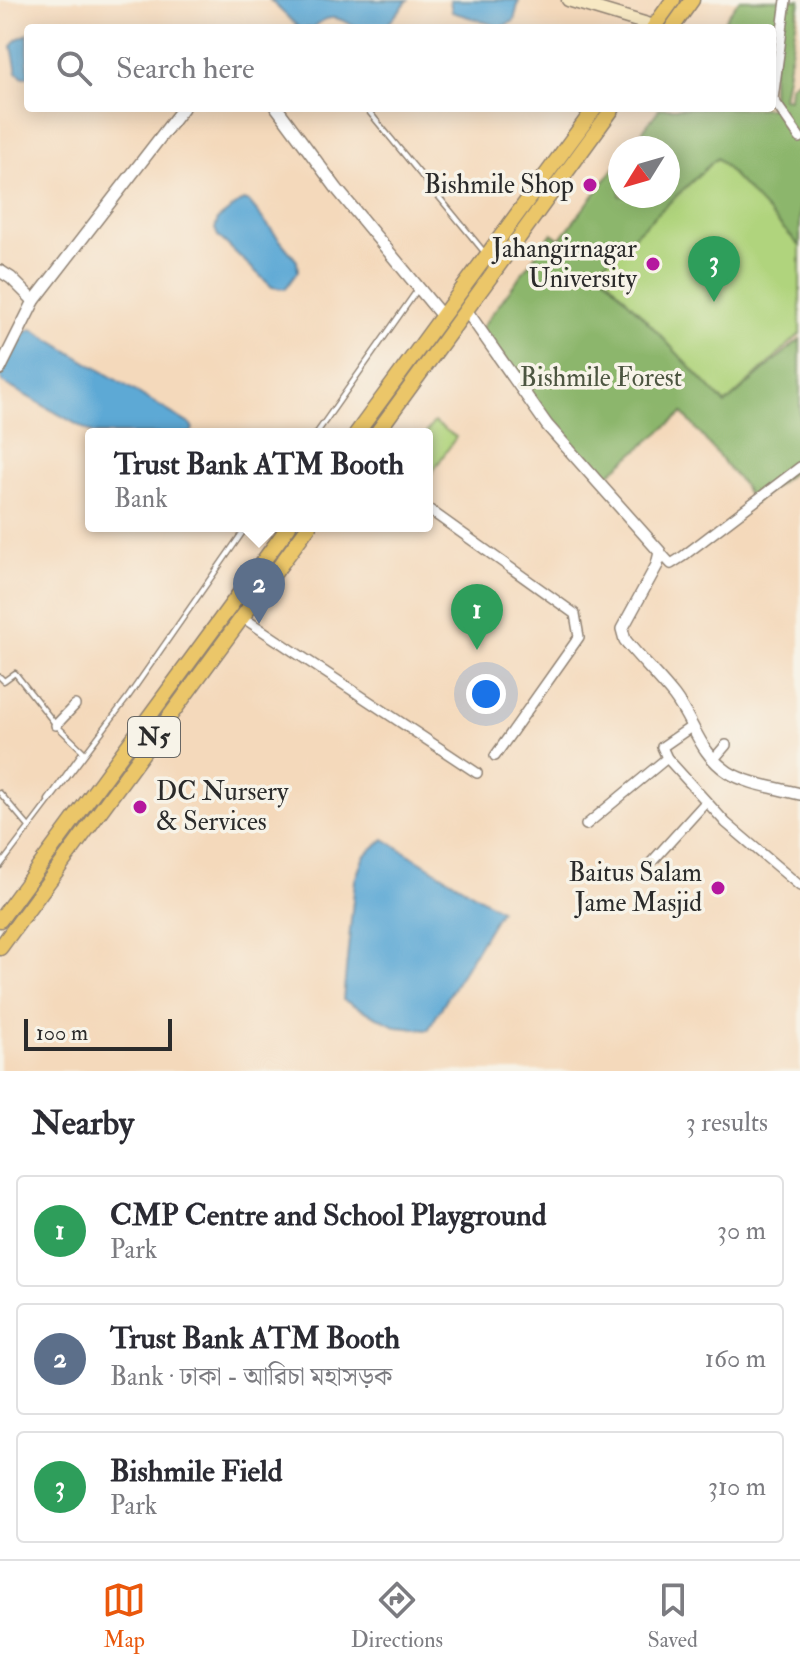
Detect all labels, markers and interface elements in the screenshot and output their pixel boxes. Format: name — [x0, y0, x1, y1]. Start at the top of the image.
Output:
search box — [24, 24, 776, 112]
icon: search — [52, 46, 96, 90]
text: Search here — [116, 50, 255, 87]
north arrow — [608, 136, 680, 208]
place label: Bishmile Shop — [424, 169, 574, 202]
marker: Bishmile Shop — [581, 176, 599, 194]
place label: Jahangirnagar University — [491, 233, 638, 295]
pin: 3 — [688, 236, 740, 302]
marker: Jahangirnagar University — [644, 255, 662, 273]
park label: Bishmile Forest — [520, 362, 682, 394]
popup — [85, 428, 433, 532]
text: Trust Bank ATM Booth — [114, 446, 404, 483]
text: Bank — [114, 483, 168, 515]
pin: 2 — [233, 558, 285, 624]
pin: 1 — [451, 584, 503, 650]
your location — [466, 674, 506, 714]
road number: N5 — [128, 717, 180, 757]
place label: DC Nursery & Services — [156, 776, 289, 838]
marker: DC Nursery & Services — [131, 798, 149, 816]
place label: Baitus Salam Jame Masjid — [569, 857, 702, 919]
marker: Baitus Salam Jame Masjid — [709, 879, 727, 897]
scale bar — [24, 1015, 172, 1051]
text: 100 m — [36, 1019, 88, 1047]
text: Nearby — [32, 1102, 134, 1145]
text: 3 results — [686, 1107, 768, 1139]
text: CMP Centre and School Playground — [110, 1197, 546, 1234]
text: 1 — [55, 1215, 65, 1247]
text: 30 m — [717, 1215, 766, 1247]
text: Park — [110, 1234, 157, 1266]
text: Trust Bank ATM Booth — [110, 1320, 400, 1357]
text: 2 — [53, 1343, 67, 1375]
text: 160 m — [705, 1343, 766, 1375]
text: Bank · ঢাকা - আরিচা মহাসড়ক — [110, 1361, 392, 1393]
text: Bishmile Field — [110, 1453, 282, 1490]
text: 3 — [55, 1471, 65, 1503]
text: 310 m — [708, 1471, 766, 1503]
text: Park — [110, 1490, 157, 1522]
tab: Map — [102, 1578, 146, 1654]
tab: Directions — [351, 1578, 443, 1654]
tab: Saved — [648, 1578, 698, 1654]

